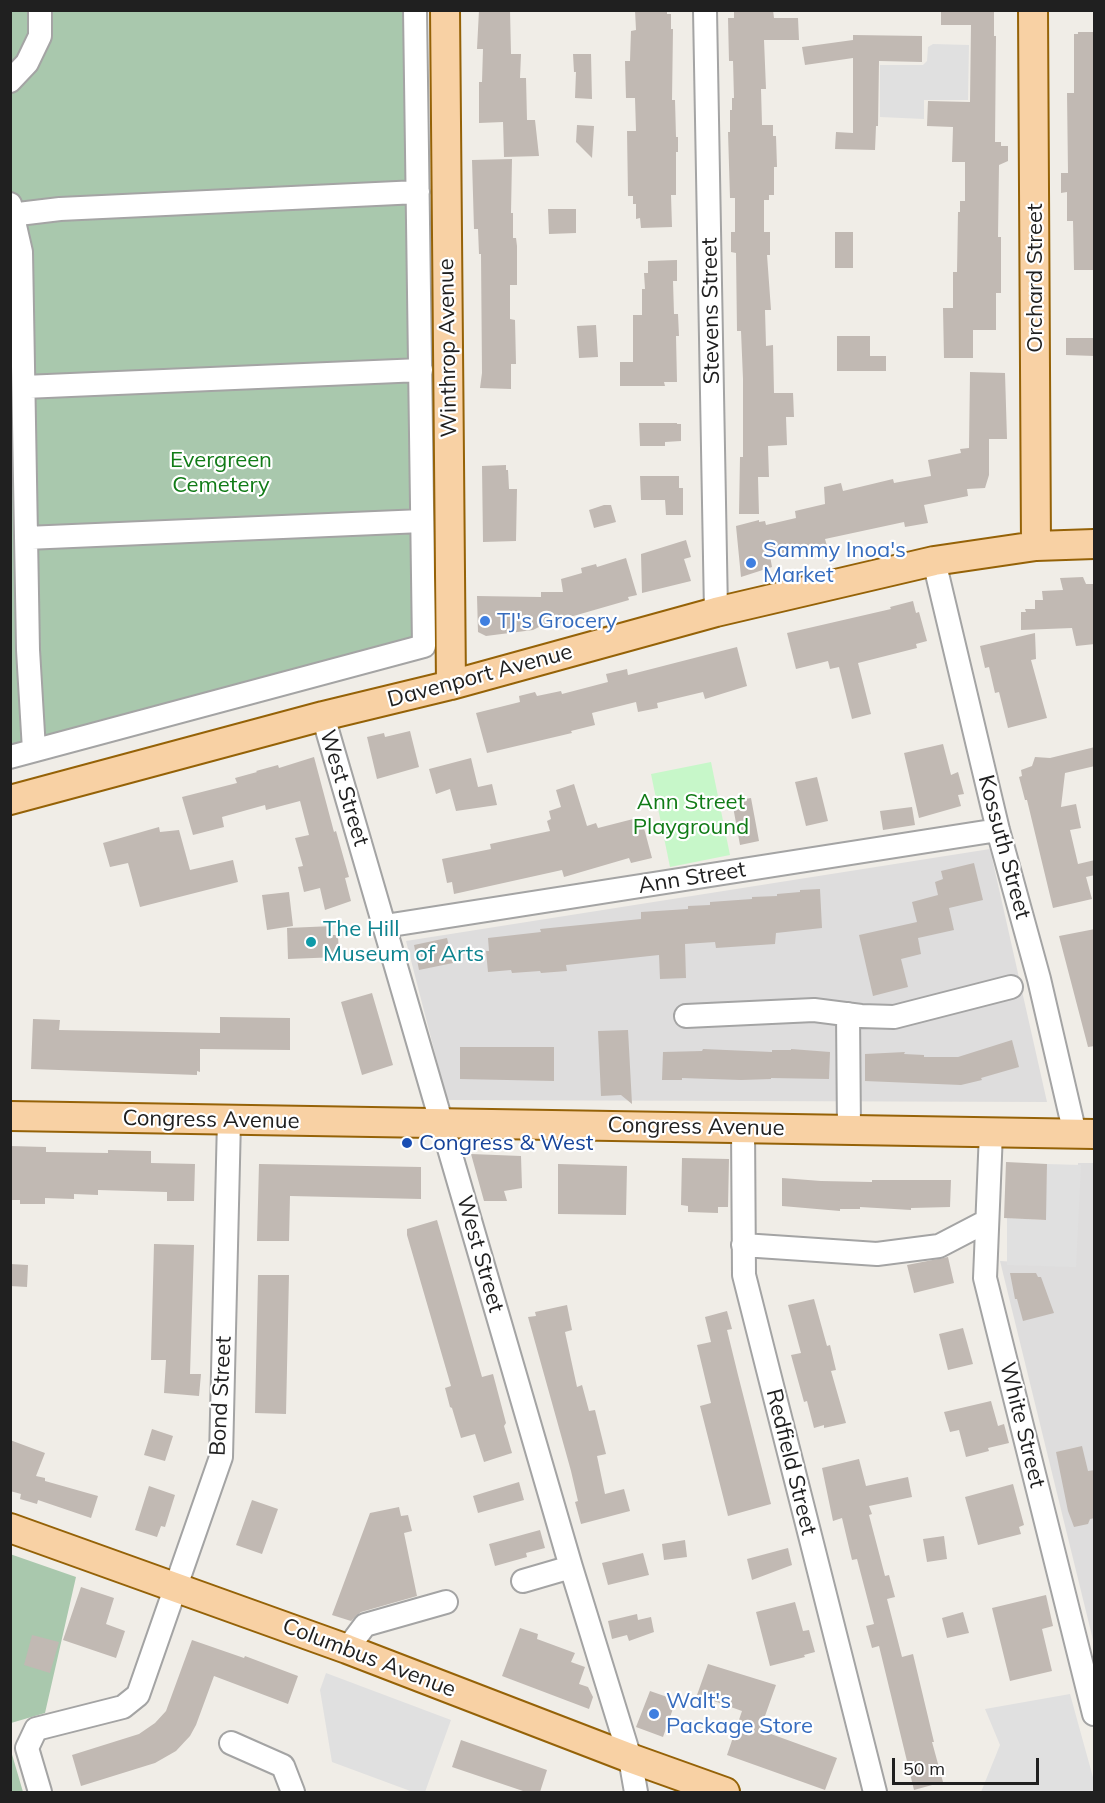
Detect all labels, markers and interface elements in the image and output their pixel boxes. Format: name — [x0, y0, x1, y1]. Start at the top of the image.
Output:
street label: Orchard Street — [1022, 203, 1048, 353]
street label: Stevens Street — [697, 237, 725, 385]
street label: Winthrop Avenue — [433, 258, 463, 438]
park label: Evergreen Cemetery — [170, 447, 272, 499]
place label: Sammy Inoa's Market — [763, 537, 906, 588]
marker: Sammy Inoa's Market — [744, 556, 758, 570]
place label: TJ's Grocery — [497, 608, 617, 634]
marker: TJ's Grocery — [478, 614, 492, 628]
street label: Davenport Avenue — [385, 639, 575, 713]
street label: West Street — [314, 727, 374, 849]
street label: Kossuth Street — [972, 772, 1036, 922]
park label: Ann Street Playground — [633, 789, 749, 840]
street label: Ann Street — [636, 856, 748, 900]
place label: The Hill Museum of Arts — [323, 916, 484, 968]
marker: The Hill Museum of Arts — [304, 935, 318, 949]
street label: Congress Avenue — [122, 1105, 300, 1135]
street label: Congress Avenue — [607, 1112, 785, 1142]
place label: Congress & West — [419, 1130, 594, 1156]
marker: Congress & West — [400, 1136, 414, 1150]
street label: West Street — [451, 1193, 509, 1315]
street label: Bond Street — [205, 1335, 237, 1457]
street label: White Street — [994, 1359, 1050, 1491]
street label: Redfield Street — [760, 1386, 822, 1538]
street label: Columbus Avenue — [279, 1613, 459, 1703]
place label: Walt's Package Store — [666, 1688, 813, 1740]
marker: Walt's Package Store — [647, 1707, 661, 1721]
scale bar — [895, 1746, 1042, 1784]
text: 50 m — [903, 1757, 945, 1780]

